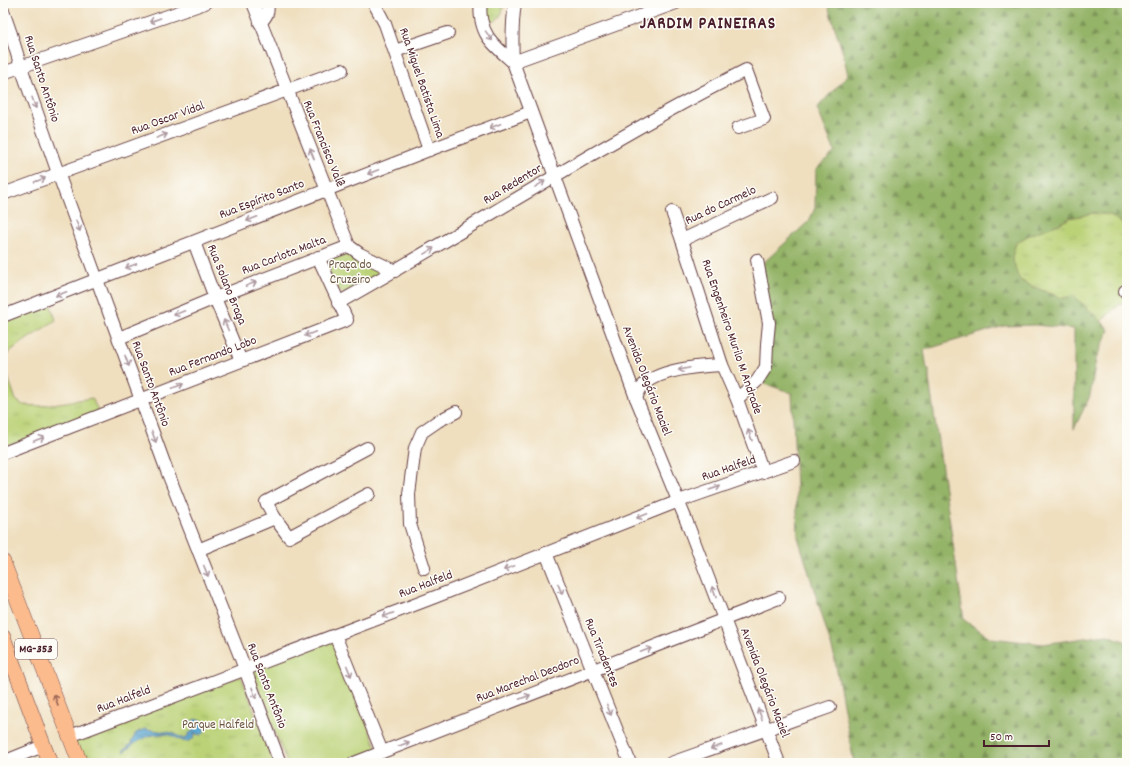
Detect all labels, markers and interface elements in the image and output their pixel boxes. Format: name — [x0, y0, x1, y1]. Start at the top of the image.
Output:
district label: JARDIM PAINEIRAS — [640, 13, 776, 37]
one-way arrow — [150, 17, 162, 25]
street label: Rua Miguel Batista Lima — [393, 25, 449, 142]
one-way arrow — [485, 31, 493, 42]
street label: Rua Santo Antônio — [18, 33, 64, 125]
one-way arrow — [30, 97, 38, 109]
street label: Rua Oscar Vidal — [129, 97, 207, 141]
street label: Rua Francisco Valê — [297, 98, 349, 190]
one-way arrow — [489, 122, 501, 130]
one-way arrow — [155, 131, 167, 139]
one-way arrow — [308, 148, 316, 160]
street label: Rua Redentor — [480, 160, 546, 210]
one-way arrow — [368, 169, 380, 176]
street label: Rua Espírito Santo — [217, 175, 308, 225]
one-way arrow — [33, 176, 45, 184]
one-way arrow — [534, 180, 546, 188]
street label: Rua do Carmelo — [682, 181, 760, 231]
one-way arrow — [247, 216, 259, 224]
one-way arrow — [74, 219, 82, 231]
street label: Rua Carlota Malta — [239, 231, 330, 281]
street label: Rua Solano Braga — [201, 242, 251, 329]
one-way arrow — [423, 246, 435, 254]
park label: Praça do Cruzeiro — [328, 256, 372, 290]
street label: Rua Engenheiro Murilo M Andrade — [696, 257, 767, 417]
one-way arrow — [126, 263, 138, 271]
one-way arrow — [245, 279, 257, 287]
one-way arrow — [56, 290, 68, 298]
one-way arrow — [174, 310, 186, 317]
one-way arrow — [222, 320, 230, 332]
street label: Avenida Olegário Maciel — [616, 323, 676, 439]
street label: Rua Fernando Lobo — [166, 331, 260, 383]
one-way arrow — [305, 331, 317, 339]
street label: Rua Santo Antônio — [126, 338, 174, 430]
one-way arrow — [124, 355, 132, 367]
one-way arrow — [678, 365, 691, 373]
one-way arrow — [171, 381, 183, 389]
one-way arrow — [746, 429, 753, 442]
one-way arrow — [151, 430, 159, 442]
one-way arrow — [33, 434, 45, 442]
street label: Rua Halfeld — [699, 451, 759, 487]
one-way arrow — [709, 484, 721, 492]
one-way arrow — [637, 512, 649, 520]
one-way arrow — [203, 564, 211, 576]
one-way arrow — [504, 564, 516, 572]
street label: Rua Halfeld — [396, 566, 456, 604]
one-way arrow — [557, 583, 565, 595]
one-way arrow — [710, 586, 718, 598]
one-way arrow — [383, 611, 395, 619]
street label: Rua Tiradentes — [578, 615, 624, 691]
street label: Avenida Olegário Maciel — [734, 625, 794, 741]
road number: MG-353 — [15, 639, 57, 659]
street label: Rua Santo Antônio — [241, 640, 291, 732]
one-way arrow — [639, 645, 651, 653]
street label: Rua Marechal Deodoro — [474, 651, 583, 708]
one-way arrow — [346, 665, 354, 677]
street label: Rua Halfeld — [94, 681, 154, 719]
one-way arrow — [250, 686, 258, 698]
one-way arrow — [518, 692, 530, 700]
one-way arrow — [51, 694, 59, 706]
one-way arrow — [606, 703, 613, 715]
one-way arrow — [756, 708, 764, 720]
park label: Parque Halfeld — [182, 716, 254, 735]
scale bar — [984, 722, 1049, 748]
text: 50 m — [990, 729, 1013, 746]
one-way arrow — [397, 739, 409, 747]
one-way arrow — [711, 743, 723, 751]

